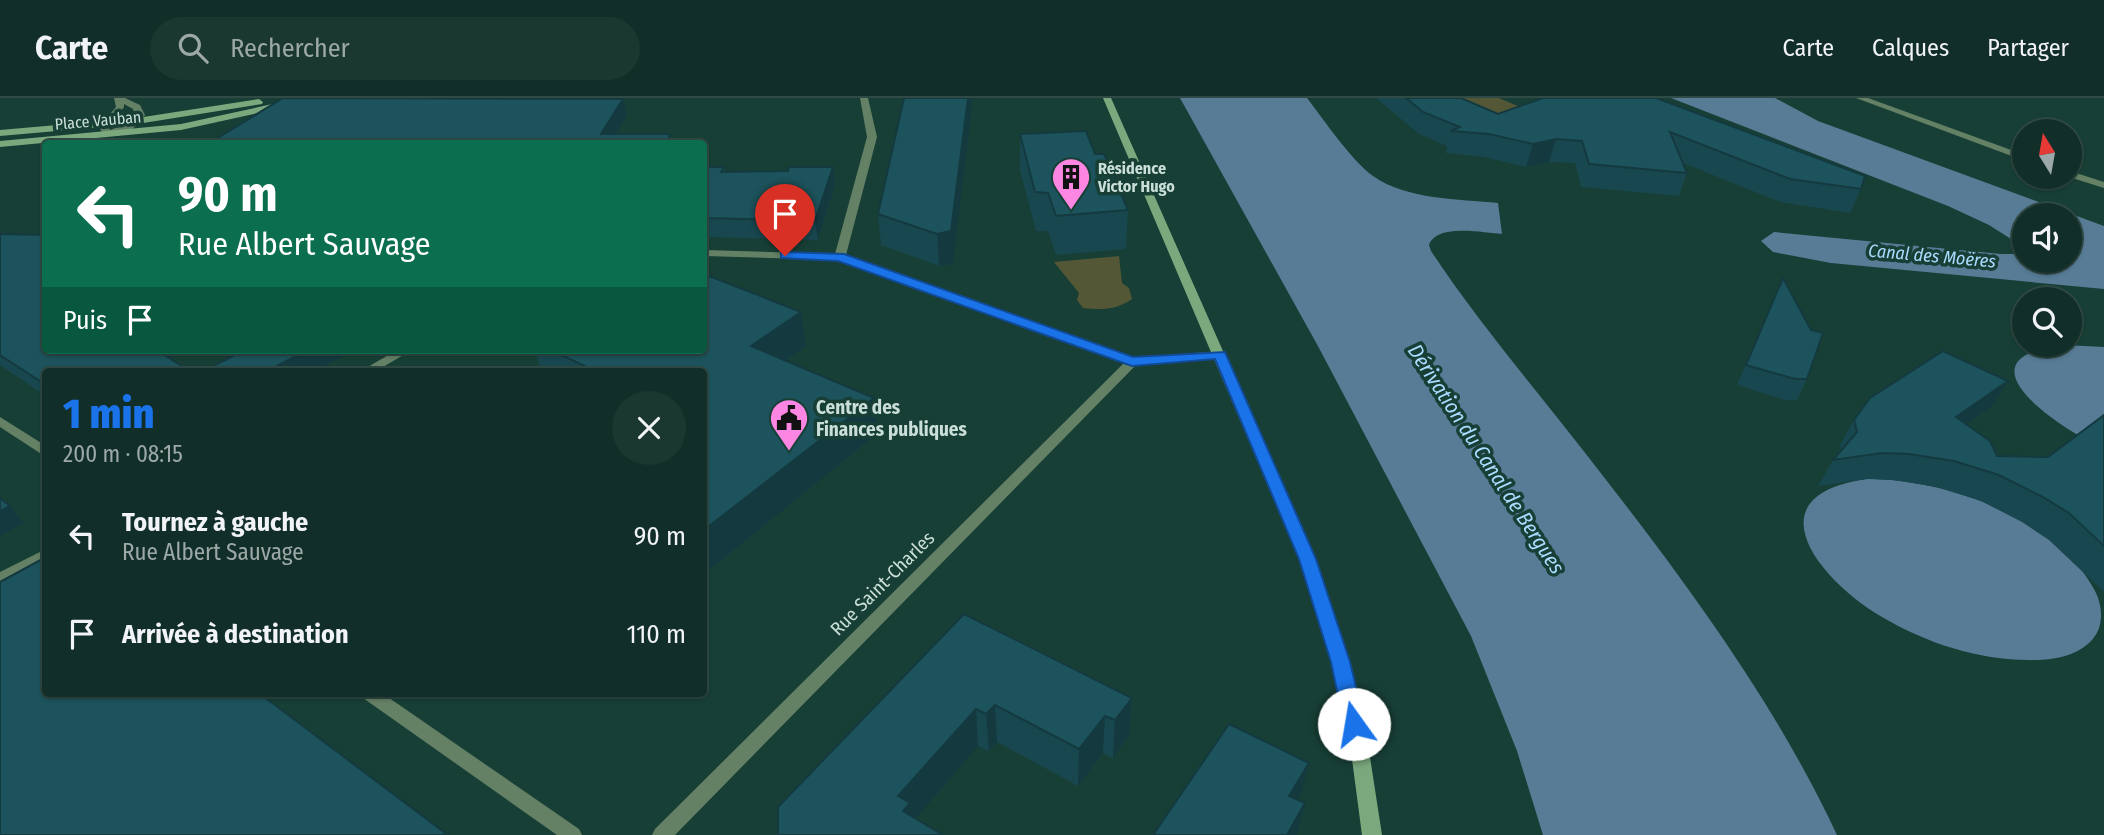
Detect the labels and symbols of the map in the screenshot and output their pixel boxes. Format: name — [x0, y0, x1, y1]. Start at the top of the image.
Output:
street label: Place Vauban — [54, 107, 142, 134]
north arrow — [2012, 119, 2082, 189]
building icon: Résidence Victor Hugo — [1050, 156, 1092, 211]
place label: Résidence Victor Hugo — [1097, 159, 1175, 196]
pin — [755, 184, 815, 256]
water label: Canal des Moëres — [1867, 239, 1997, 273]
water label: Dérivation du Canal de Bergues — [1402, 339, 1570, 579]
place label: Centre des Finances publiques — [816, 396, 967, 441]
public building icon: Centre des Finances publiques — [768, 397, 810, 452]
street label: Rue Saint-Charles — [825, 526, 939, 640]
position arrow — [1317, 687, 1391, 761]

